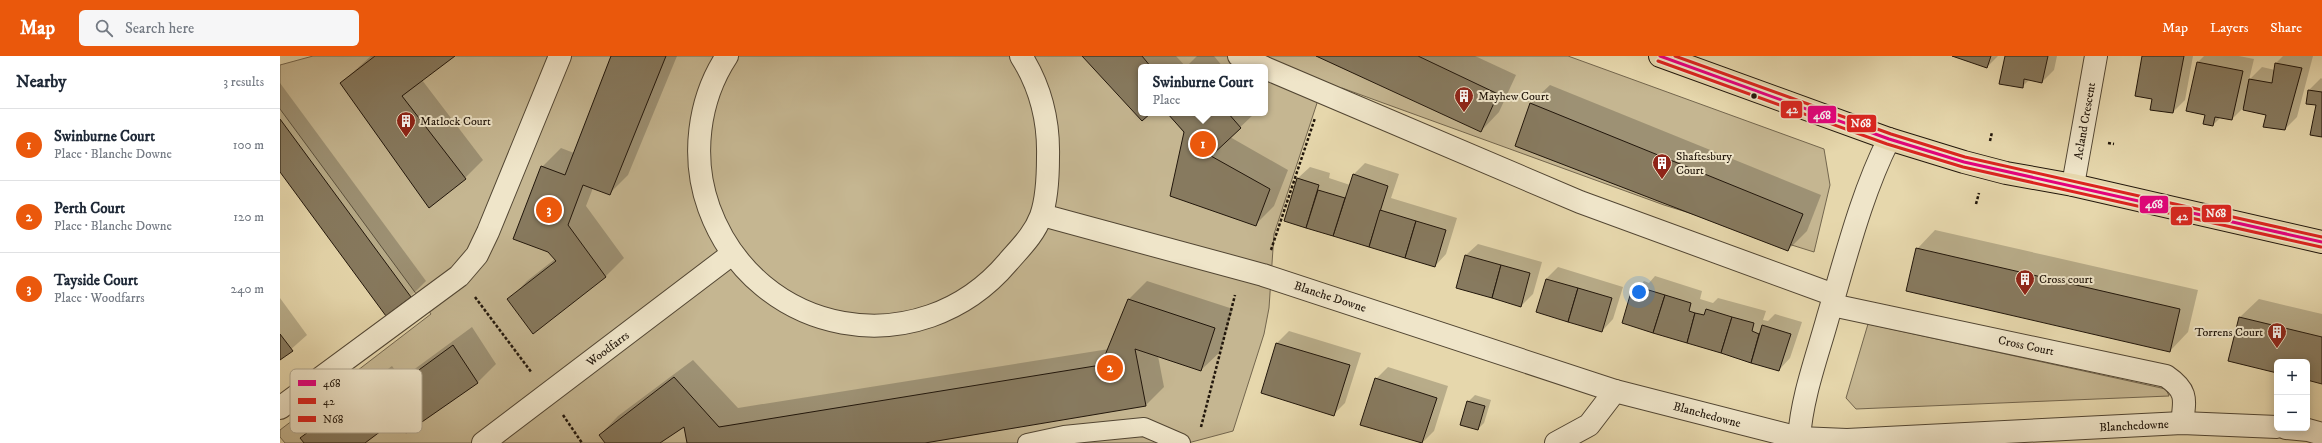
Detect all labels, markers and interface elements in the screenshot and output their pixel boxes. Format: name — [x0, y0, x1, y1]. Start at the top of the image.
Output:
search box — [79, 10, 359, 46]
text: Map — [20, 17, 55, 40]
icon: search — [93, 17, 115, 39]
text: Search here — [125, 19, 194, 38]
text: Map — [2162, 19, 2188, 37]
text: Layers — [2210, 19, 2248, 37]
text: Share — [2270, 19, 2302, 37]
popup — [1138, 64, 1268, 116]
text: Nearby — [16, 71, 66, 93]
text: Swinburne Court — [1153, 73, 1254, 92]
text: 3 results — [223, 74, 264, 90]
street label: Acland Crescent — [2071, 81, 2099, 161]
building icon: Mayhew Court — [1453, 85, 1475, 113]
place label: Mayhew Court — [1478, 89, 1549, 104]
unlabelled marker — [1749, 91, 1759, 101]
text: Place — [1153, 92, 1180, 108]
line badge: 42 — [1780, 100, 1803, 119]
text: 42 — [1785, 103, 1798, 117]
line badge: 468 — [1807, 105, 1837, 124]
text: 468 — [1812, 109, 1831, 123]
building icon: Matlock Court — [395, 110, 417, 138]
place label: Matlock Court — [420, 114, 491, 129]
line badge: N68 — [1846, 114, 1877, 133]
text: N68 — [1851, 117, 1872, 131]
text: Swinburne Court — [54, 127, 155, 146]
pin: 1 — [1190, 129, 1216, 159]
text: 1 — [27, 137, 31, 153]
text: 100 m — [233, 137, 264, 153]
text: Place · Blanche Downe — [54, 146, 172, 162]
place label: Shaftesbury Court — [1676, 149, 1732, 178]
building icon: Shaftesbury Court — [1651, 152, 1673, 180]
pin: 3 — [536, 195, 562, 225]
line badge: 468 — [2139, 195, 2169, 214]
text: 468 — [2144, 198, 2163, 212]
text: Perth Court — [54, 199, 125, 218]
line badge: N68 — [2201, 204, 2232, 223]
line badge: 42 — [2170, 206, 2193, 226]
text: N68 — [2206, 207, 2227, 221]
text: 2 — [26, 209, 32, 225]
text: 120 m — [233, 209, 264, 225]
text: 42 — [2175, 210, 2188, 224]
text: Place · Blanche Downe — [54, 218, 172, 234]
building icon: Cross court — [2014, 268, 2036, 296]
text: Tayside Court — [54, 271, 138, 290]
place label: Cross court — [2039, 272, 2093, 287]
street label: Blanche Downe — [1292, 278, 1368, 316]
text: 3 — [27, 281, 31, 297]
text: 240 m — [231, 281, 264, 297]
your location — [1629, 282, 1649, 302]
text: Place · Woodfarrs — [54, 290, 145, 306]
building icon: Torrens Court — [2266, 321, 2288, 349]
place label: Torrens Court — [2195, 325, 2263, 340]
street label: Woodfarrs — [583, 328, 632, 371]
street label: Cross Court — [1997, 333, 2055, 359]
pin: 2 — [1097, 353, 1123, 383]
map controls — [2274, 359, 2310, 431]
button: + — [2274, 359, 2310, 395]
legend — [290, 369, 422, 433]
text: 468 — [323, 377, 341, 391]
text: 42 — [323, 395, 335, 409]
button: − — [2274, 395, 2310, 431]
street label: Blanchedowne — [1671, 399, 1743, 431]
text: N68 — [323, 413, 344, 427]
street label: Blanchedowne — [2099, 417, 2169, 435]

